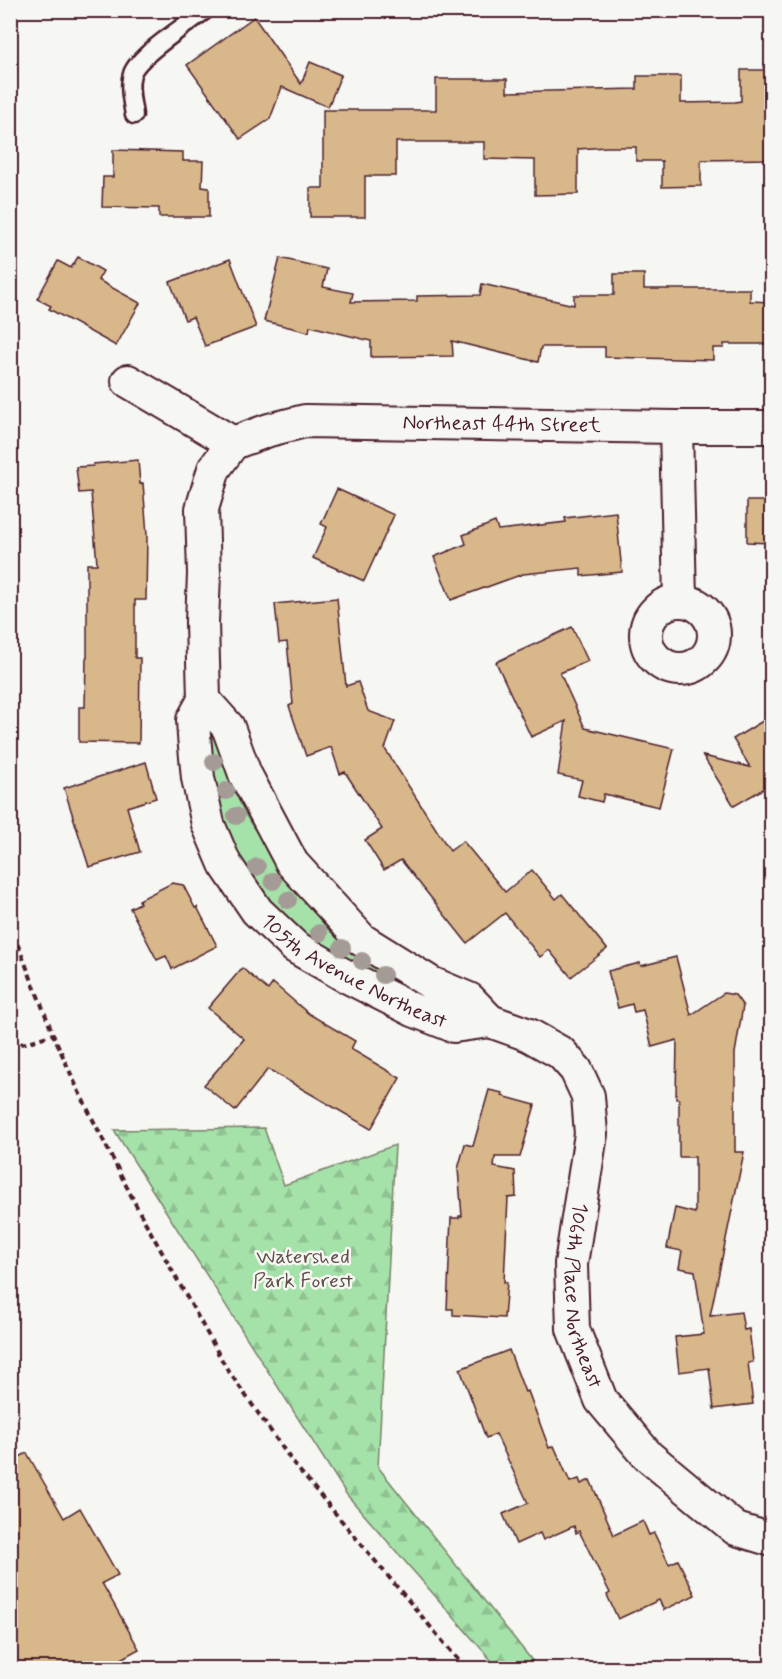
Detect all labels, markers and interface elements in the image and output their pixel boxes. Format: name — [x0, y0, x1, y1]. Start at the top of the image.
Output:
street label: Northeast 44th Street — [402, 409, 601, 440]
street label: 105th Avenue Northeast — [255, 908, 451, 1036]
street label: 106th Place Northeast — [556, 1201, 609, 1393]
park label: Watershed Park Forest — [253, 1243, 354, 1295]

